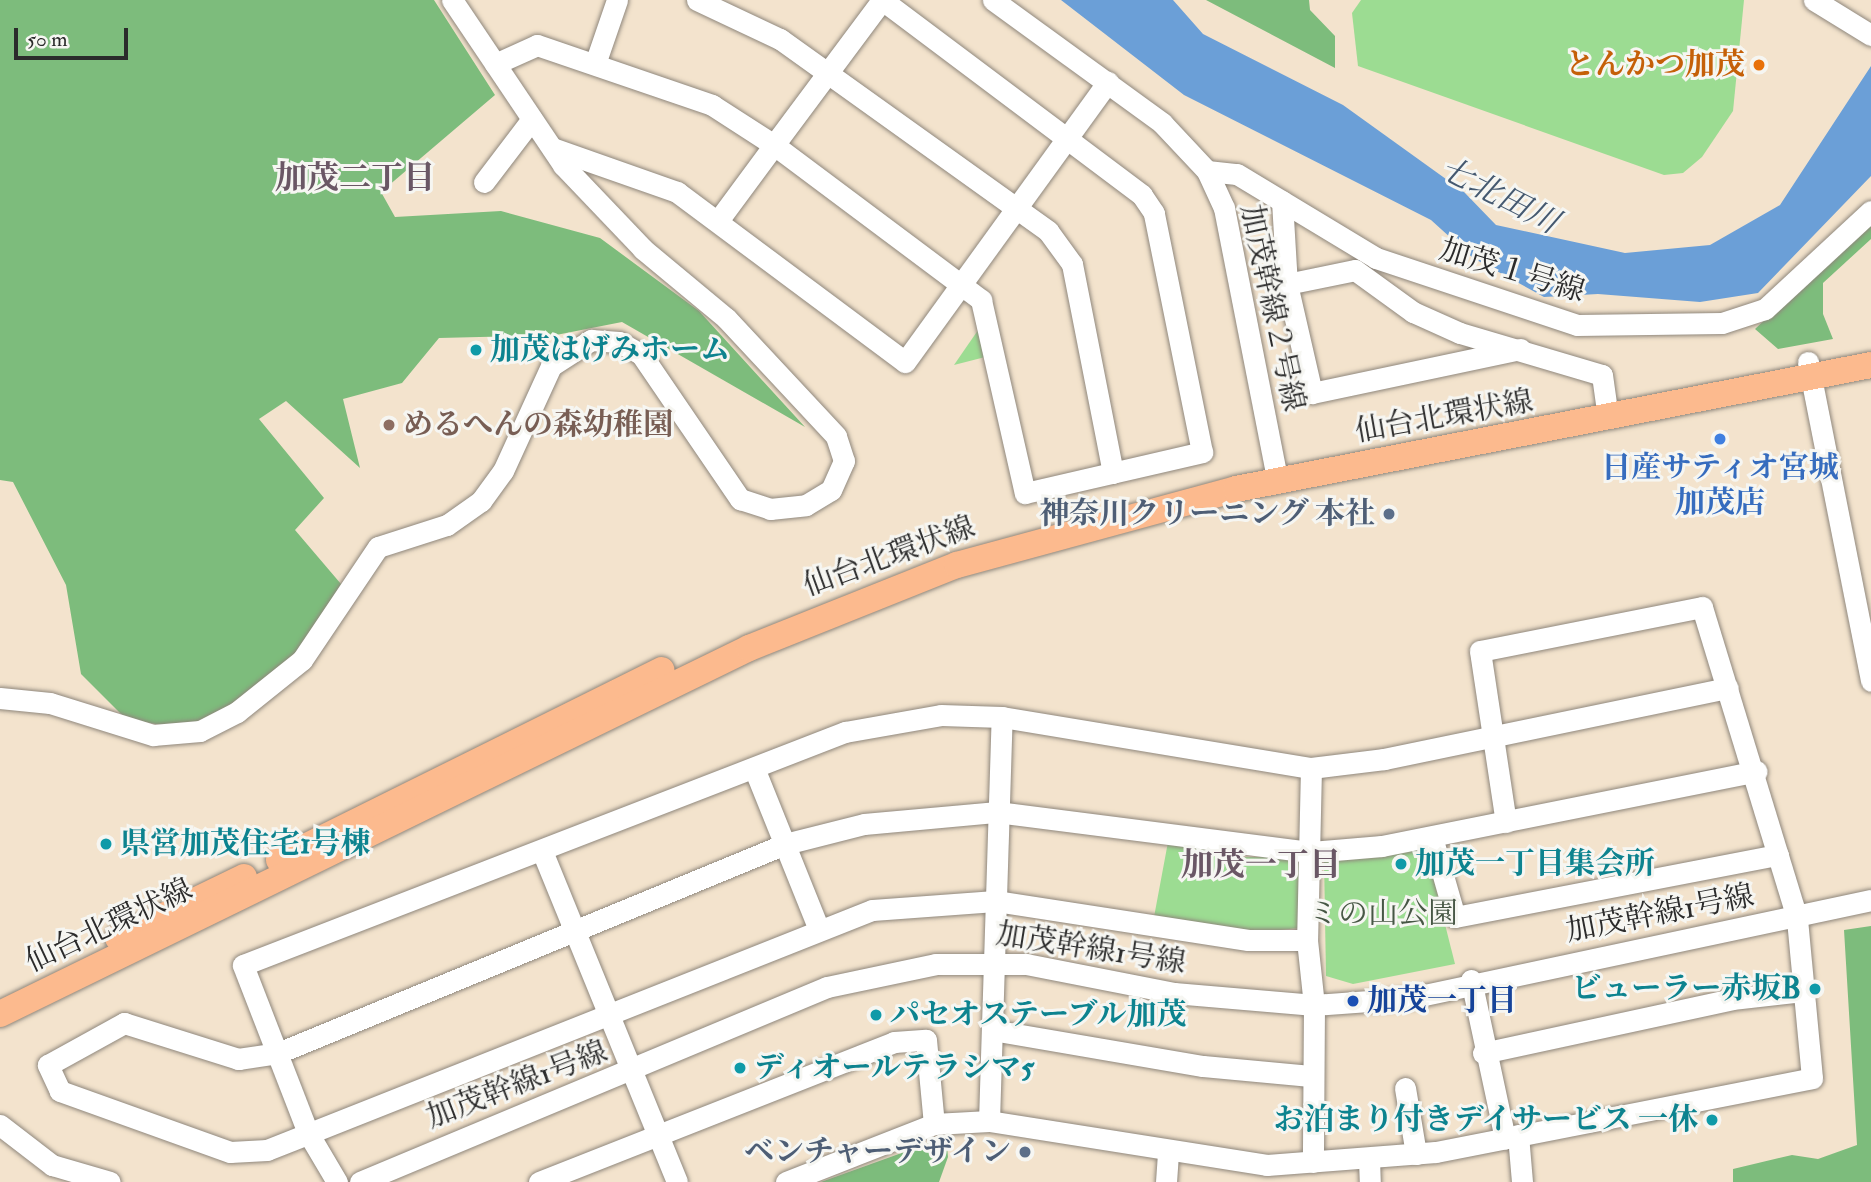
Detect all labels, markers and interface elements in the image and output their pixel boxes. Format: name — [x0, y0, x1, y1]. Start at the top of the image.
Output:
scale bar — [18, 14, 131, 58]
text: 50 m — [27, 26, 68, 53]
place label: とんかつ加茂 — [1565, 47, 1745, 83]
marker: とんかつ加茂 — [1751, 57, 1767, 73]
water label: 七北田川 — [1433, 150, 1565, 242]
district label: 加茂二丁目 — [275, 159, 435, 197]
street label: 加茂幹線２号線 — [1233, 202, 1311, 414]
street label: 加茂１号線 — [1435, 232, 1589, 310]
place label: 加茂はげみホーム — [490, 332, 730, 368]
marker: 加茂はげみホーム — [468, 342, 484, 358]
street label: 仙台北環状線 — [1352, 384, 1536, 450]
place label: めるへんの森幼稚園 — [403, 407, 673, 443]
marker: めるへんの森幼稚園 — [381, 417, 397, 433]
marker: 日産サティオ宮城 加茂店 — [1712, 431, 1728, 447]
place label: 日産サティオ宮城 加茂店 — [1600, 450, 1840, 520]
place label: 神奈川クリーニング 本社 — [1039, 496, 1375, 532]
marker: 神奈川クリーニング 本社 — [1381, 506, 1397, 522]
street label: 仙台北環状線 — [798, 509, 980, 605]
place label: 県営加茂住宅1号棟 — [120, 826, 371, 862]
marker: 県営加茂住宅1号棟 — [98, 836, 114, 852]
district label: 加茂一丁目 — [1181, 846, 1341, 884]
place label: 加茂一丁目集会所 — [1415, 846, 1655, 882]
marker: 加茂一丁目集会所 — [1393, 856, 1409, 872]
street label: 仙台北環状線 — [20, 872, 198, 980]
street label: 加茂幹線1号線 — [1563, 878, 1757, 950]
park label: ミの山公園 — [1308, 896, 1458, 932]
street label: 加茂幹線1号線 — [994, 916, 1188, 982]
place label: ビューラー赤坂B — [1571, 971, 1801, 1007]
marker: ビューラー赤坂B — [1807, 981, 1823, 997]
place label: 加茂一丁目 — [1367, 983, 1517, 1019]
marker: 加茂一丁目 — [1345, 993, 1361, 1009]
place label: パセオステーブル加茂 — [890, 997, 1190, 1033]
marker: パセオステーブル加茂 — [868, 1007, 884, 1023]
street label: 加茂幹線1号線 — [422, 1034, 612, 1136]
place label: ディオールテラシマ5 — [754, 1050, 1037, 1086]
marker: ディオールテラシマ5 — [732, 1060, 748, 1076]
place label: お泊まり付きデイサービス 一休 — [1272, 1102, 1698, 1138]
marker: お泊まり付きデイサービス 一休 — [1704, 1112, 1720, 1128]
place label: ベンチャーデザイン — [741, 1134, 1011, 1170]
marker: ベンチャーデザイン — [1017, 1144, 1033, 1160]

